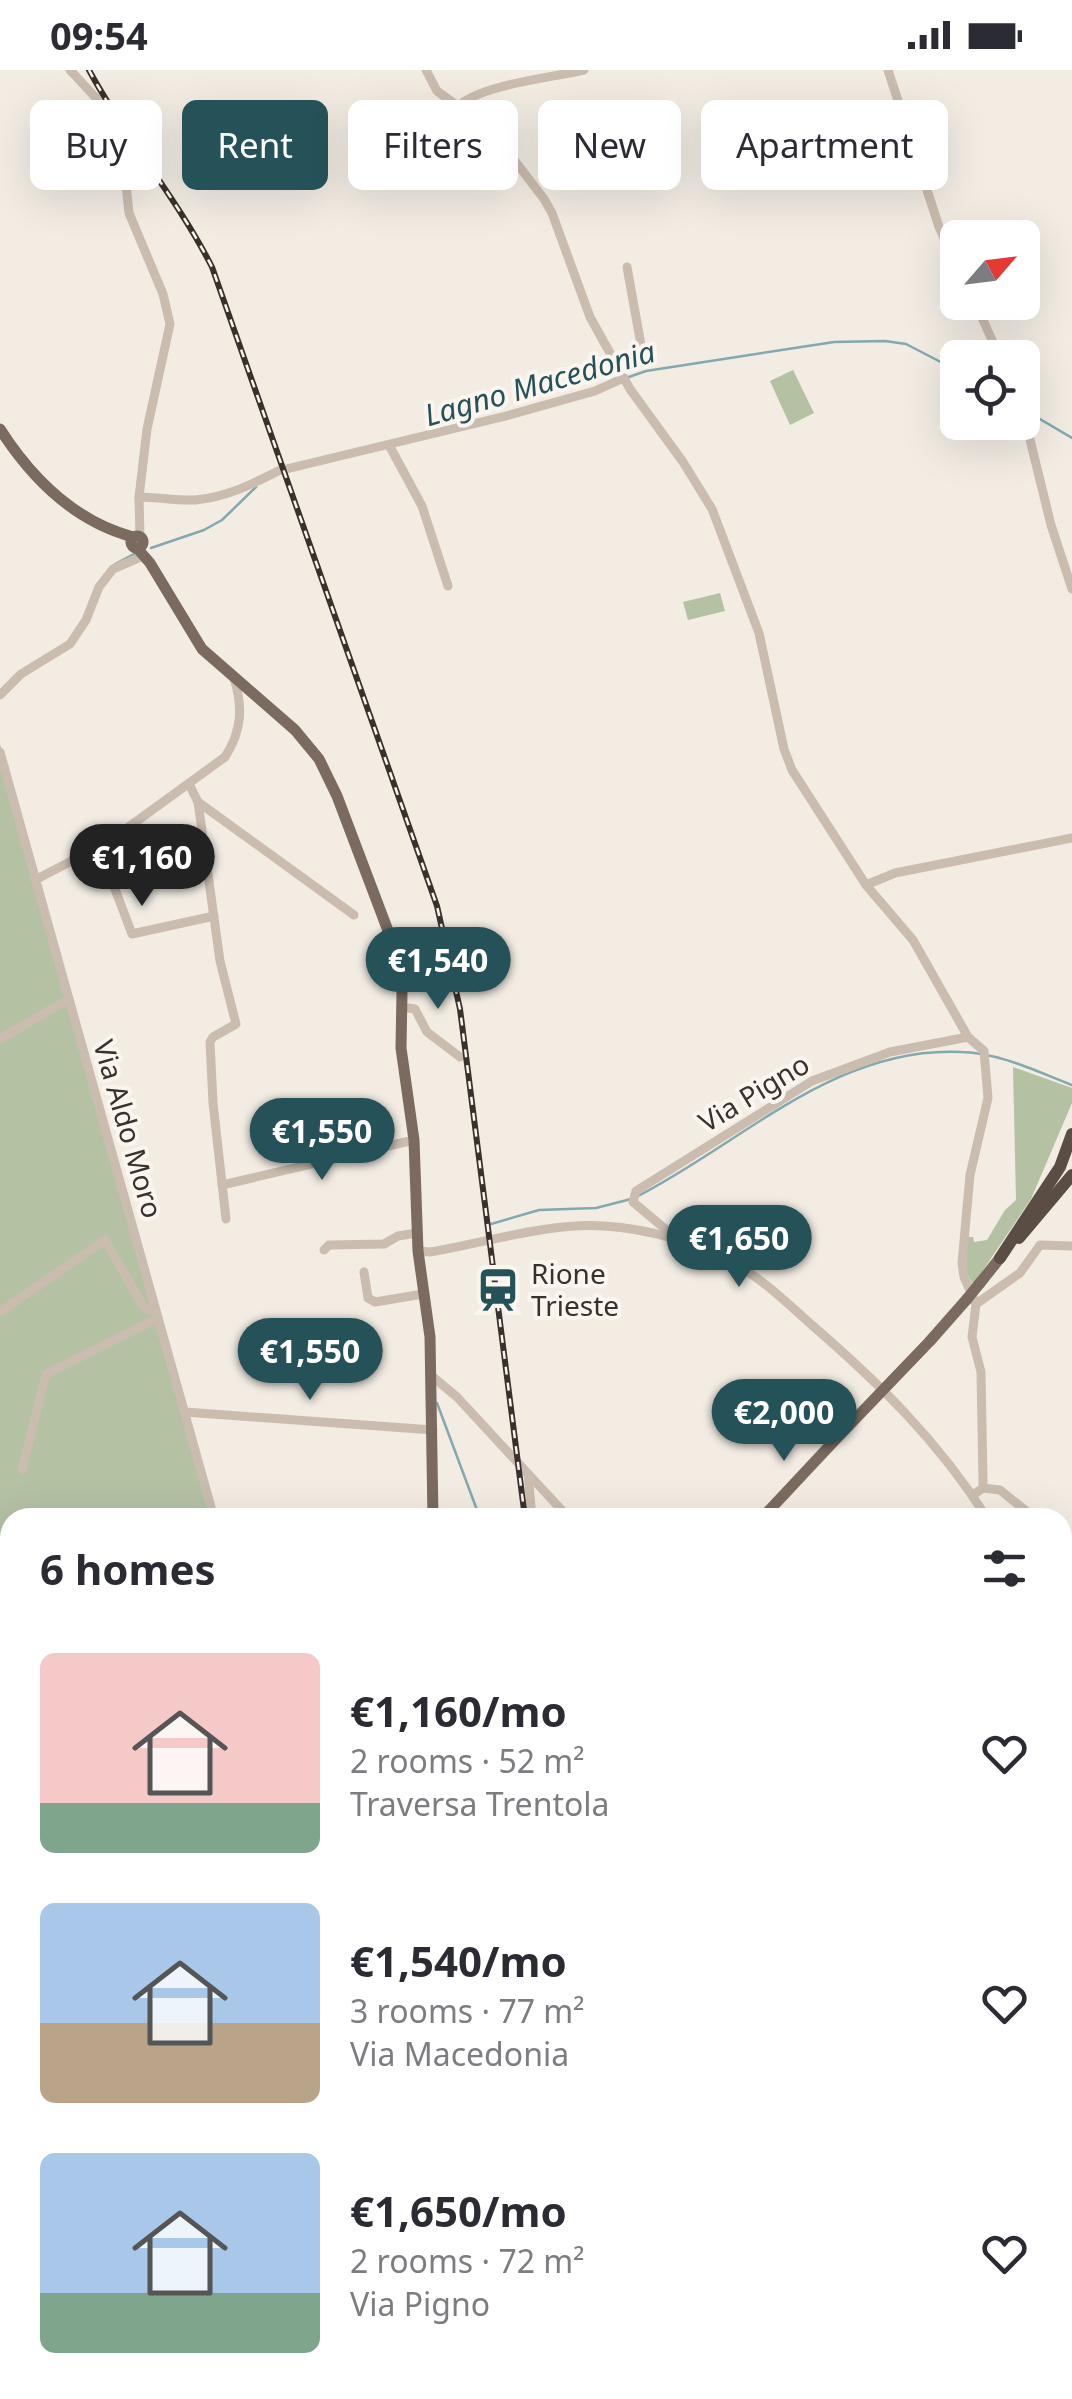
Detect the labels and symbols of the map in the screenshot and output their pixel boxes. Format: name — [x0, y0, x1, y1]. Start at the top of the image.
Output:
north arrow — [940, 220, 1040, 320]
water label: Lagno Macedonia — [420, 330, 660, 435]
pin: €1,160 — [61, 824, 223, 909]
pin: €1,540 — [357, 927, 519, 1012]
street label: Via Aldo Moro — [85, 1035, 173, 1222]
street label: Via Pigno — [691, 1044, 816, 1140]
pin: €1,550 — [241, 1098, 403, 1183]
pin: €1,650 — [658, 1205, 820, 1290]
place label: Rione Trieste — [531, 1254, 619, 1324]
station icon: Rione Trieste — [474, 1266, 522, 1314]
pin: €1,550 — [229, 1318, 391, 1403]
pin: €2,000 — [703, 1379, 865, 1464]

